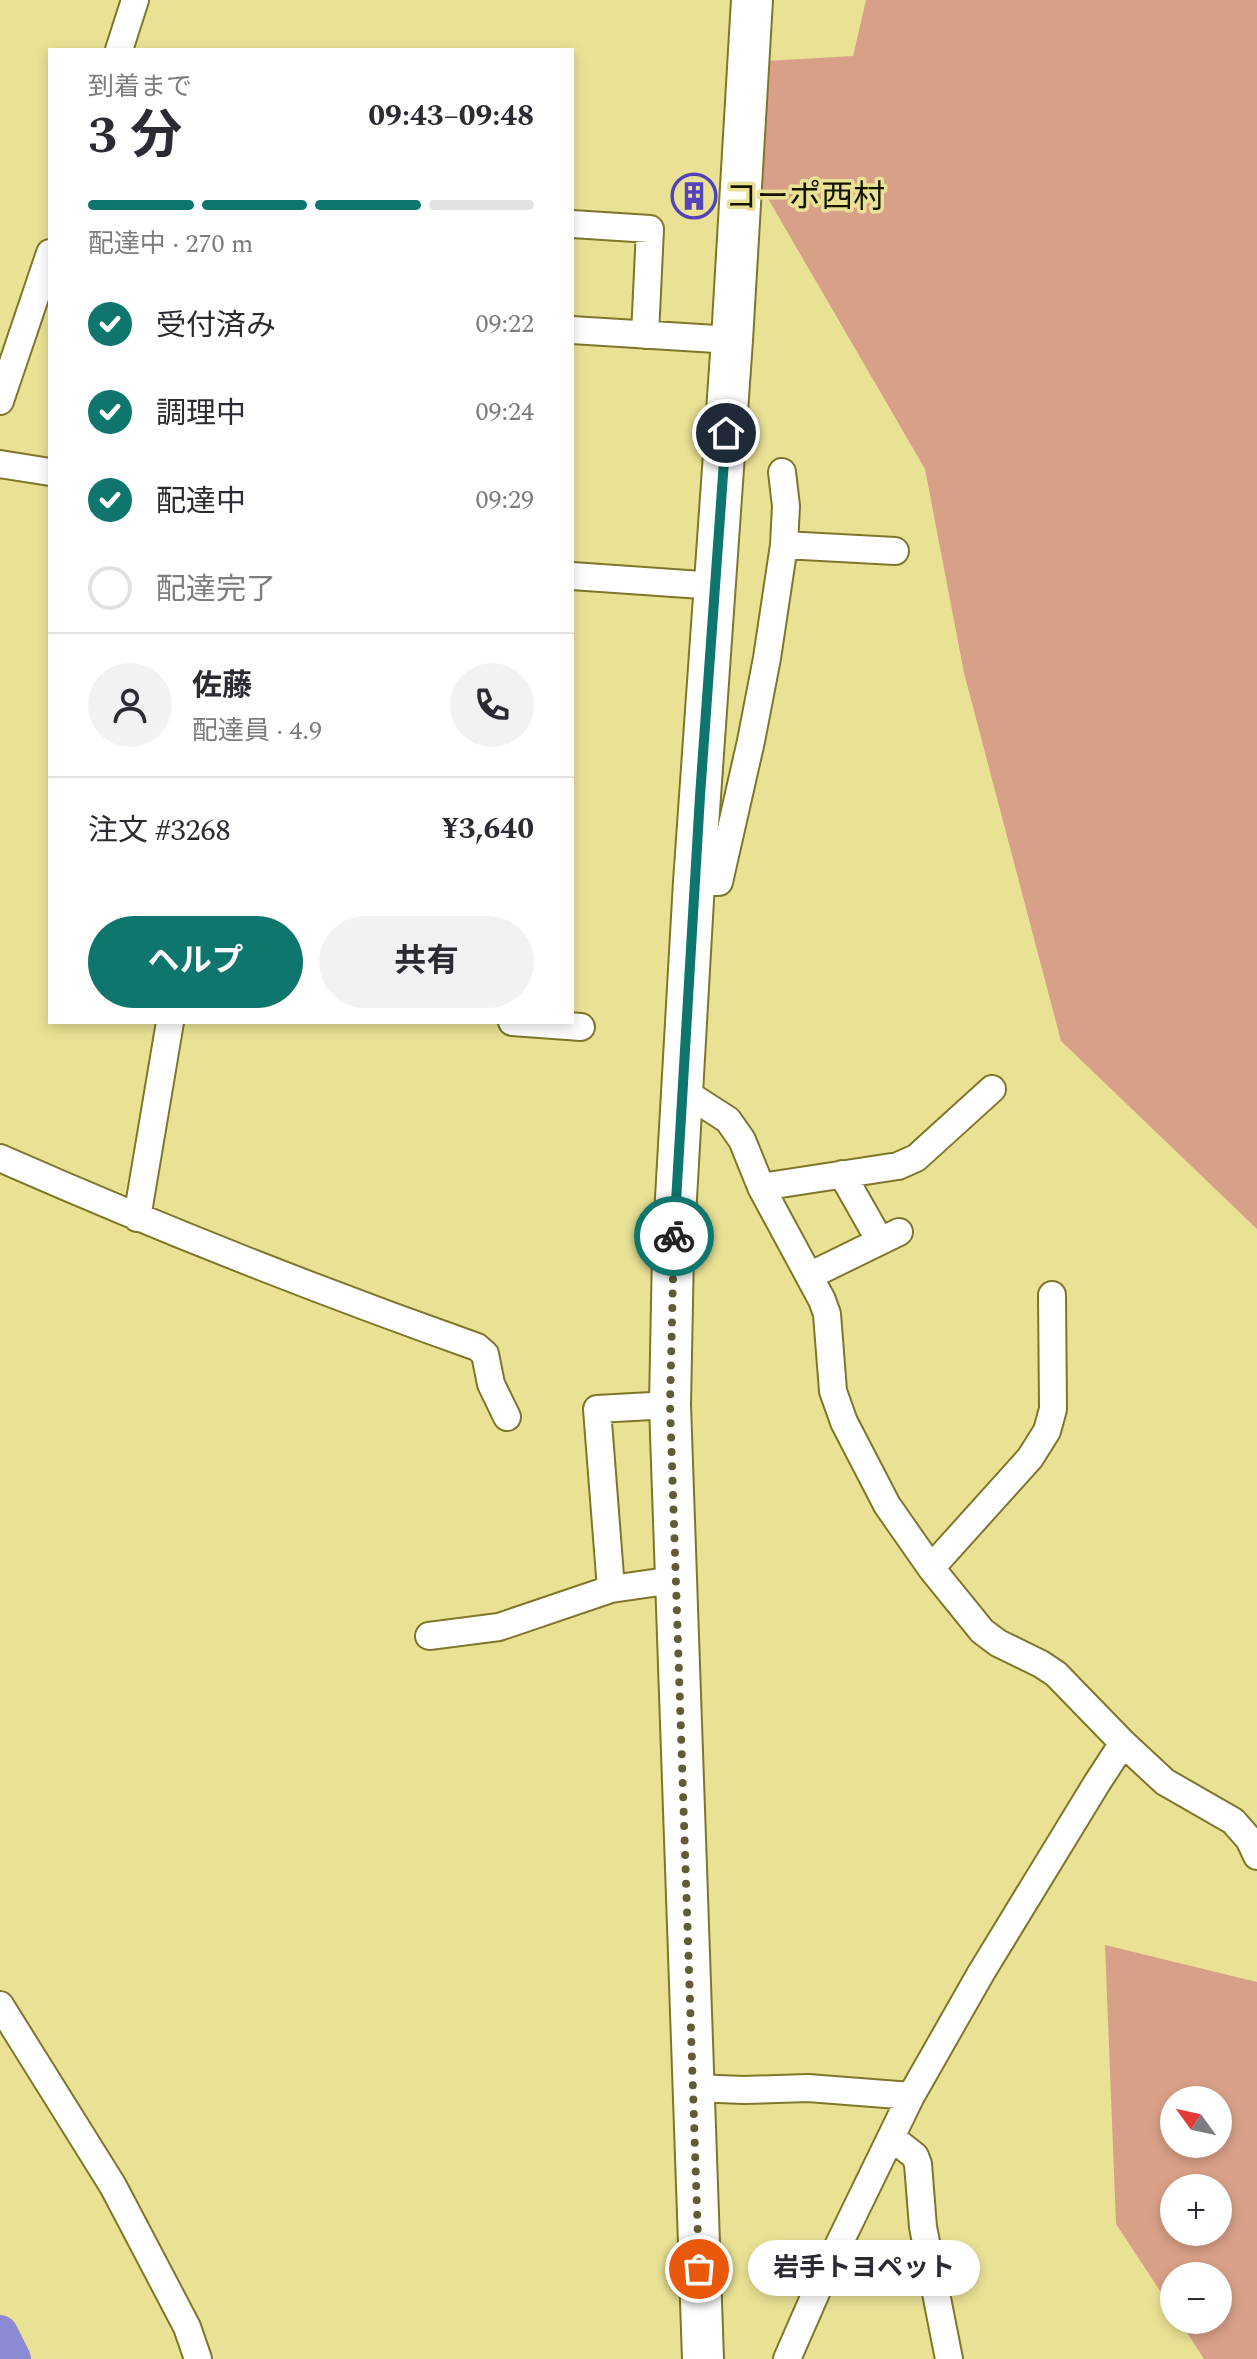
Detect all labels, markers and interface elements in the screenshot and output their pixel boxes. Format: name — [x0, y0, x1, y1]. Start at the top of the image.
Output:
text: 到着まで — [88, 67, 192, 107]
text: 09:43–09:48 — [368, 93, 534, 139]
text: 3 分 — [88, 97, 182, 176]
building icon: コーポ西村 — [670, 172, 718, 220]
place label: コーポ西村 — [725, 173, 885, 222]
text: 配達中 · 270 m — [88, 224, 253, 264]
icon: check — [88, 302, 132, 346]
text: 受付済み — [156, 303, 276, 349]
text: 09:22 — [475, 304, 534, 344]
icon: check — [88, 390, 132, 434]
text: 調理中 — [156, 391, 246, 437]
text: 09:24 — [475, 392, 534, 432]
pin — [692, 399, 760, 467]
icon: home — [704, 411, 748, 455]
icon: check — [88, 478, 132, 522]
text: 配達中 — [156, 479, 246, 525]
text: 09:29 — [475, 480, 534, 520]
text: 配達完了 — [156, 567, 276, 613]
button: person — [88, 663, 172, 747]
text: 佐藤 — [192, 663, 252, 709]
button: phone — [450, 663, 534, 747]
text: 配達員 · 4.9 — [192, 711, 322, 751]
text: ¥3,640 — [442, 806, 534, 852]
text: 注文 #3268 — [88, 808, 231, 854]
button: ヘルプ — [88, 916, 303, 1008]
button: 共有 — [319, 916, 534, 1008]
courier — [634, 1196, 714, 1276]
icon: bike — [652, 1214, 696, 1258]
north arrow — [1160, 2086, 1232, 2158]
map controls — [1160, 2086, 1232, 2334]
button: + — [1160, 2174, 1232, 2246]
pin — [665, 2235, 733, 2303]
callout: 岩手トヨペット — [747, 2241, 979, 2297]
icon: bag — [677, 2247, 721, 2291]
text: 岩手トヨペット — [773, 2248, 955, 2288]
button: − — [1160, 2262, 1232, 2334]

